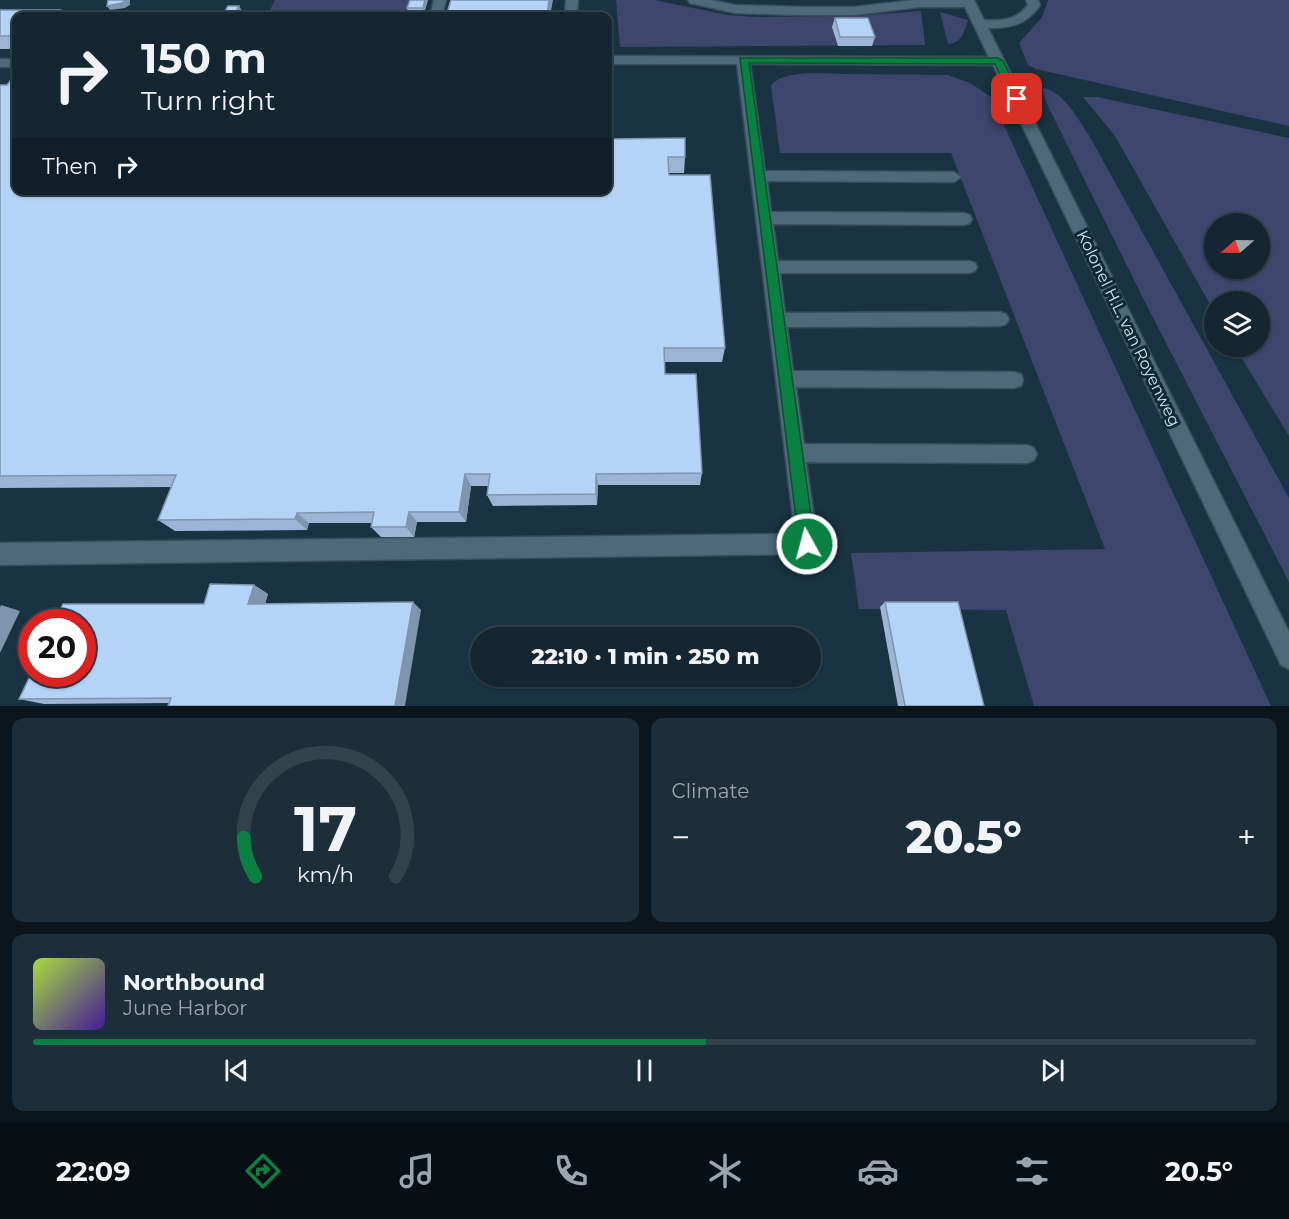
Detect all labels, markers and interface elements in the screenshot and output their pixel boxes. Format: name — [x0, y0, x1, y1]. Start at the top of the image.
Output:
text: 150 m — [141, 32, 267, 84]
icon: right — [42, 36, 120, 114]
pin — [991, 73, 1042, 124]
icon: arrive — [1000, 82, 1033, 115]
text: Turn right — [141, 84, 276, 117]
icon: right — [110, 150, 143, 183]
text: Then — [42, 153, 98, 180]
north arrow — [1204, 213, 1270, 279]
map controls — [1204, 213, 1270, 357]
street label: Kolonel H.L. van Royenweg — [1073, 227, 1184, 429]
button: layers — [1204, 291, 1270, 357]
position arrow — [775, 512, 839, 576]
speed limit sign: 20 — [18, 609, 96, 687]
text: 22:10 · 1 min · 250 m — [532, 643, 759, 670]
text: Climate — [672, 779, 749, 803]
text: 17 — [294, 791, 357, 867]
text: 20.5° — [906, 809, 1022, 864]
text: − — [672, 817, 690, 857]
text: + — [1237, 817, 1256, 857]
text: km/h — [297, 861, 354, 887]
text: Northbound — [123, 969, 265, 996]
text: June Harbor — [123, 996, 247, 1020]
icon: previous — [220, 1054, 253, 1087]
icon: pause — [628, 1054, 661, 1087]
icon: next — [1036, 1054, 1069, 1087]
icon: directions — [242, 1150, 284, 1192]
icon: music — [396, 1150, 438, 1192]
icon: phone — [550, 1150, 592, 1192]
icon: climate — [704, 1150, 746, 1192]
icon: car — [857, 1150, 899, 1192]
icon: filters — [1011, 1150, 1053, 1192]
text: 22:09 — [56, 1155, 130, 1188]
text: 20.5° — [1165, 1155, 1233, 1188]

